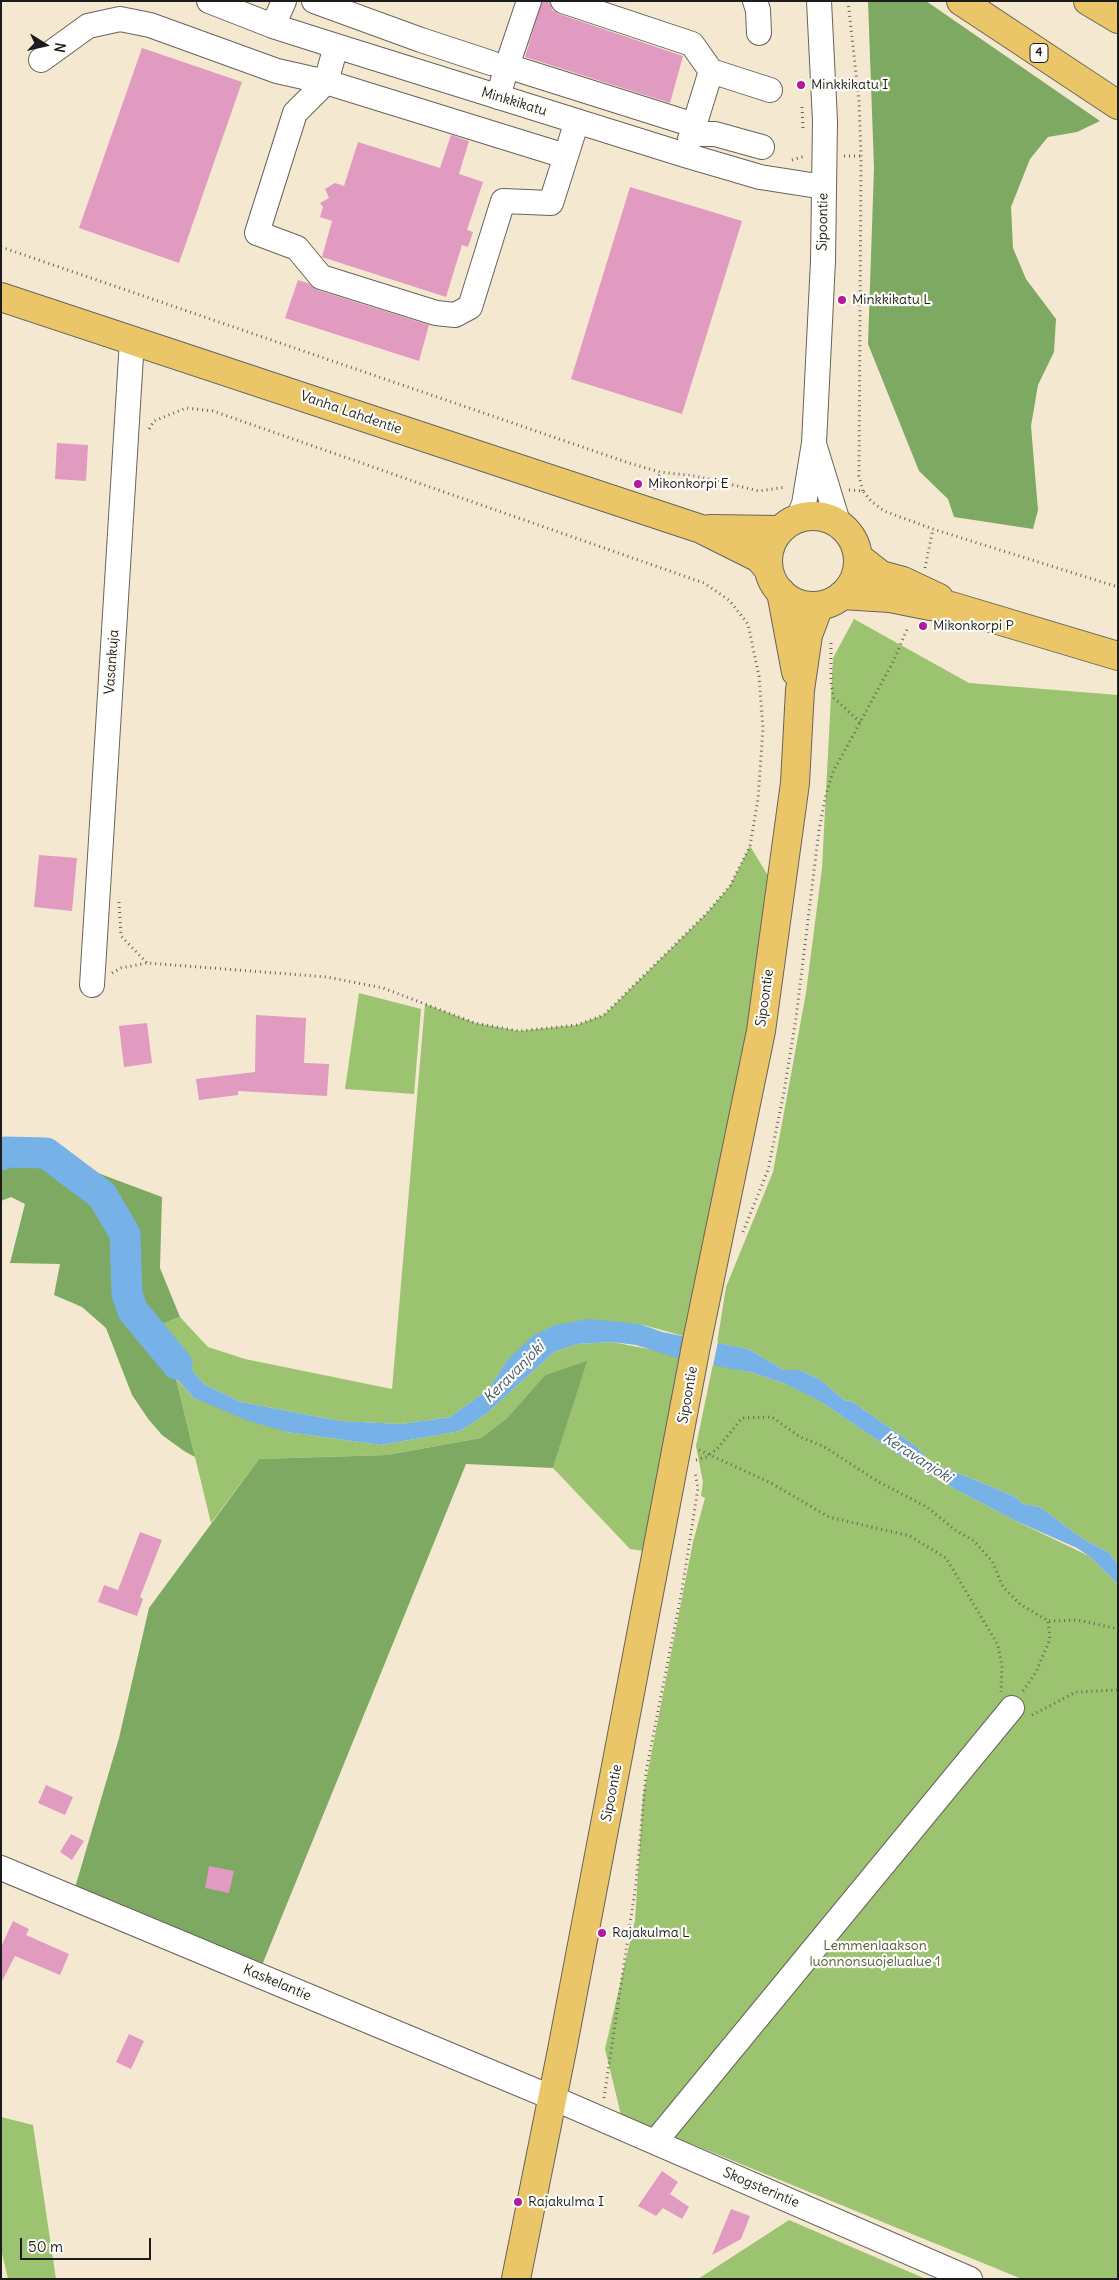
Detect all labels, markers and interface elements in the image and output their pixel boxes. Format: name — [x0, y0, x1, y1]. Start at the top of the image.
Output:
north arrow — [20, 20, 70, 70]
text: N — [50, 41, 69, 54]
road number: 4 — [1030, 44, 1048, 62]
place label: Minkkikatu I — [811, 77, 888, 93]
marker: Minkkikatu I — [795, 79, 807, 91]
street label: Minkkikatu — [479, 84, 549, 120]
street label: Sipoontie — [814, 193, 832, 251]
place label: Minkkikatu L — [852, 292, 931, 308]
marker: Minkkikatu L — [836, 294, 848, 306]
street label: Vanha Lahdentie — [298, 388, 404, 438]
place label: Mikonkorpi E — [648, 476, 729, 492]
marker: Mikonkorpi E — [632, 478, 644, 490]
place label: Mikonkorpi P — [933, 618, 1014, 634]
marker: Mikonkorpi P — [917, 620, 929, 632]
street label: Vasankuja — [101, 629, 123, 695]
street label: Sipoontie — [753, 968, 777, 1028]
water label: Keravanjoki — [480, 1339, 548, 1407]
street label: Sipoontie — [675, 1365, 701, 1425]
water label: Keravanjoki — [879, 1429, 955, 1487]
street label: Sipoontie — [598, 1763, 626, 1823]
place label: Rajakulma L — [612, 1925, 690, 1941]
marker: Rajakulma L — [596, 1927, 608, 1939]
park label: Lemmenlaakson luonnonsuojelualue 1 — [809, 1938, 941, 1970]
street label: Kaskelantie — [241, 1961, 313, 2005]
street label: Skogsterintie — [720, 2164, 802, 2212]
place label: Rajakulma I — [528, 2194, 604, 2210]
marker: Rajakulma I — [512, 2196, 524, 2208]
scale bar — [22, 2228, 154, 2260]
text: 50 m — [28, 2237, 63, 2256]

